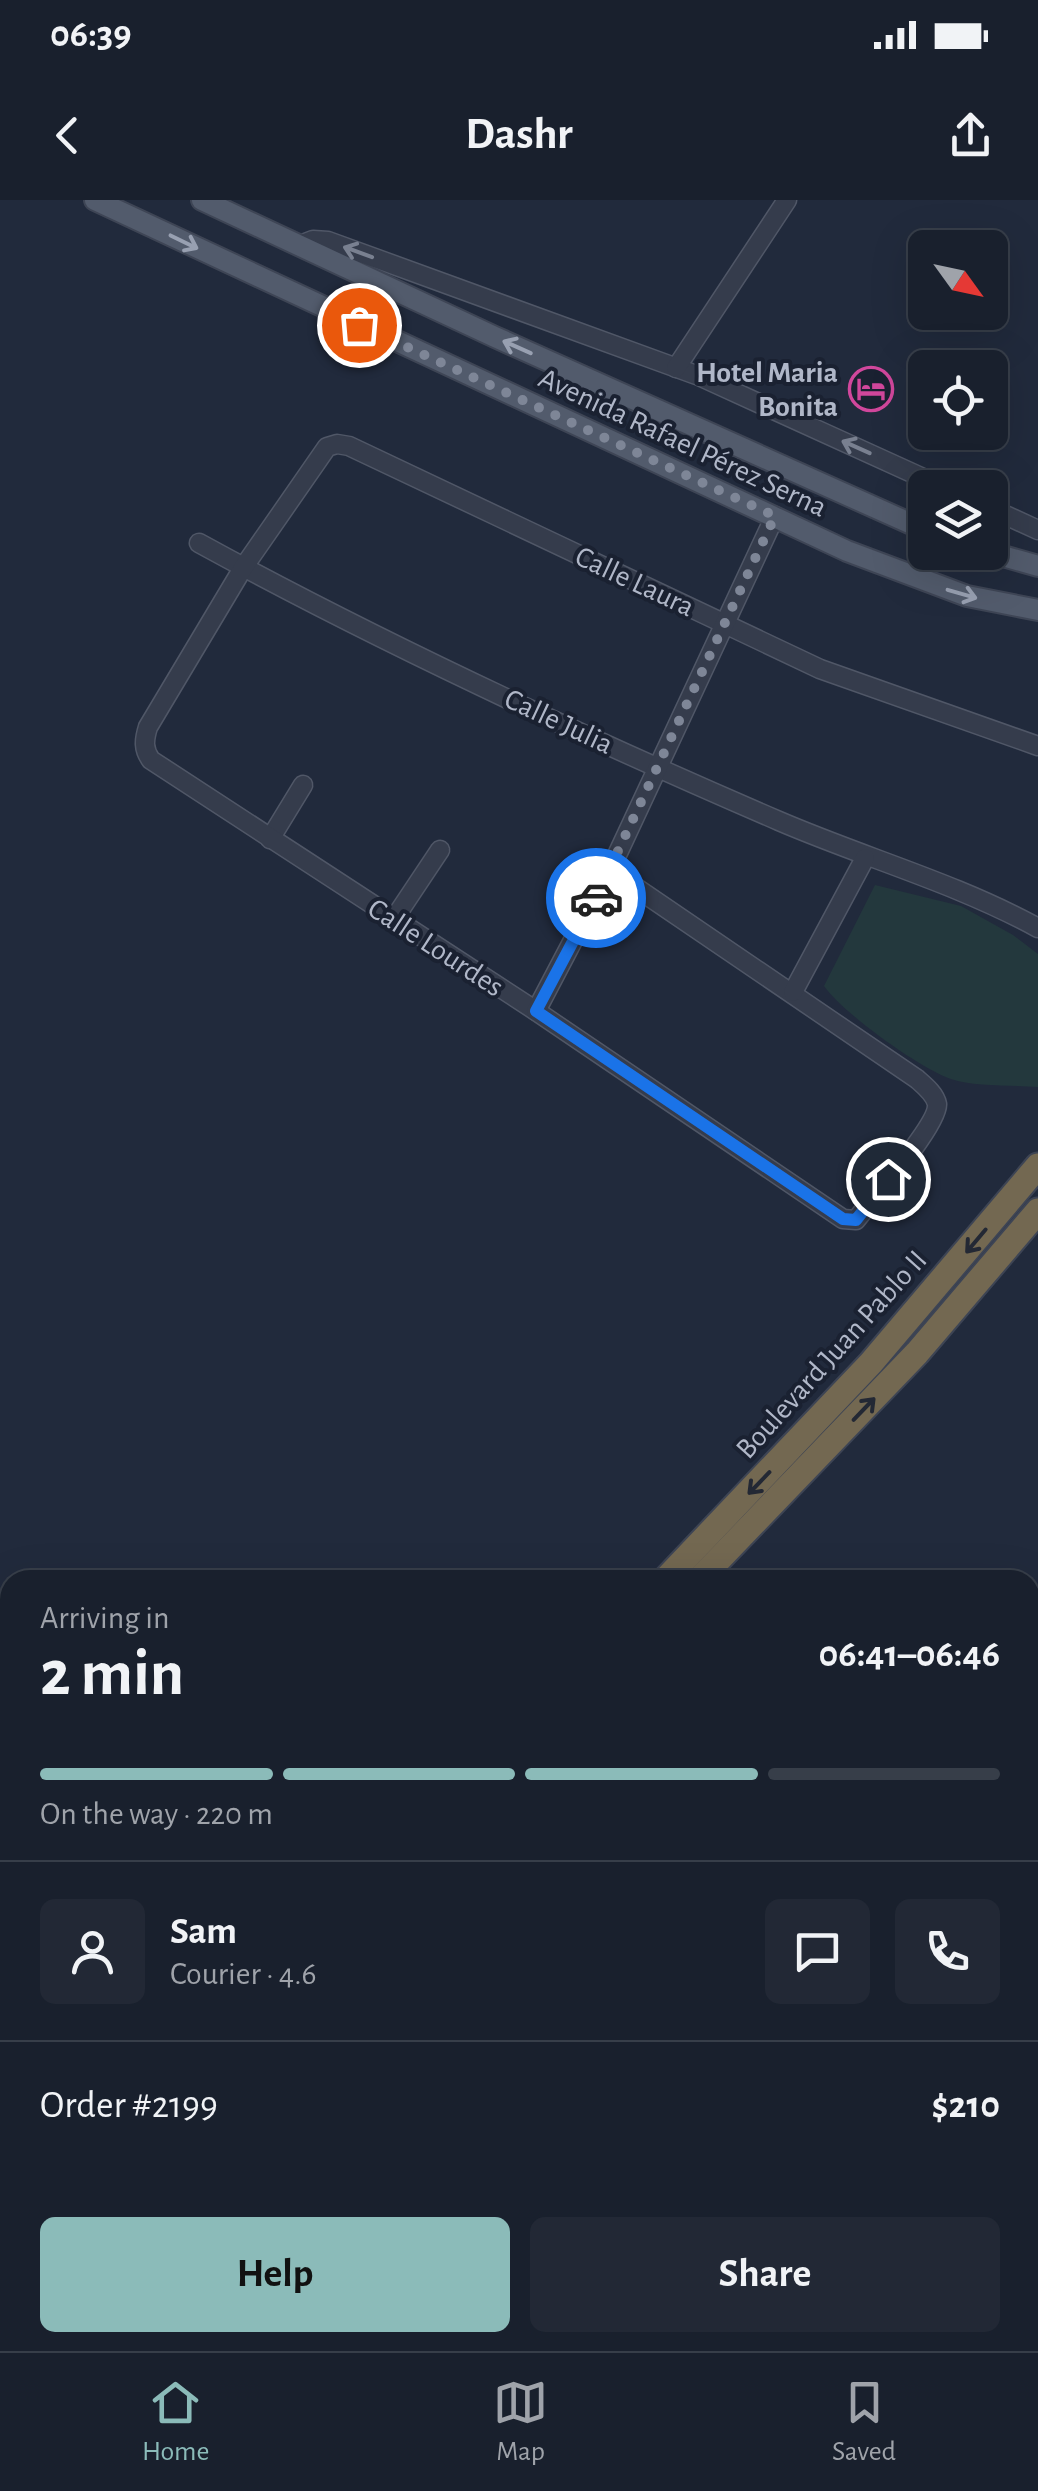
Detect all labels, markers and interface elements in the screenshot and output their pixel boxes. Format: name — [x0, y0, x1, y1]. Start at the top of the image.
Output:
text: 06:39 — [50, 16, 132, 54]
icon: back — [40, 108, 95, 163]
icon: share — [943, 108, 998, 163]
text: Dashr — [465, 112, 573, 157]
north arrow — [908, 230, 1008, 330]
map controls — [908, 230, 1008, 570]
one-way arrow — [168, 233, 198, 252]
one-way arrow — [343, 242, 374, 260]
pin — [317, 283, 402, 368]
icon: bag — [332, 298, 387, 353]
one-way arrow — [502, 337, 533, 355]
button: locate — [908, 350, 1008, 450]
place label: Hotel Maria Bonita — [696, 358, 838, 422]
street label: Avenida Rafael Pérez Serna — [534, 363, 831, 523]
hotel icon: Hotel Maria Bonita — [848, 366, 894, 412]
one-way arrow — [841, 437, 872, 455]
button: layers — [908, 470, 1008, 570]
street label: Calle Laura — [570, 541, 699, 622]
one-way arrow — [945, 585, 977, 604]
street label: Calle Julia — [500, 684, 617, 760]
courier — [546, 848, 646, 948]
icon: car — [569, 871, 624, 926]
street label: Calle Lourdes — [362, 893, 509, 1003]
pin — [846, 1137, 931, 1222]
icon: home — [861, 1152, 916, 1207]
one-way arrow — [965, 1227, 987, 1253]
street label: Boulevard Juan Pablo II — [731, 1245, 933, 1464]
one-way arrow — [851, 1397, 875, 1422]
one-way arrow — [748, 1470, 771, 1495]
text: Arriving in — [40, 1602, 169, 1634]
text: 06:41–06:46 — [819, 1636, 1000, 1674]
text: 2 min — [40, 1642, 184, 1707]
text: On the way · 220 m — [40, 1798, 273, 1830]
button: person — [40, 1899, 145, 2004]
button: chat — [765, 1899, 870, 2004]
button: phone — [895, 1899, 1000, 2004]
text: Sam — [170, 1913, 237, 1951]
text: Courier · 4.6 — [170, 1958, 317, 1990]
text: Order #2199 — [40, 2087, 218, 2125]
text: $210 — [932, 2087, 1000, 2125]
button: Help — [40, 2217, 510, 2332]
button: Share — [530, 2217, 1000, 2332]
tab: Home — [142, 2375, 209, 2469]
tab: Map — [493, 2375, 548, 2469]
tab: Saved — [832, 2375, 896, 2469]

